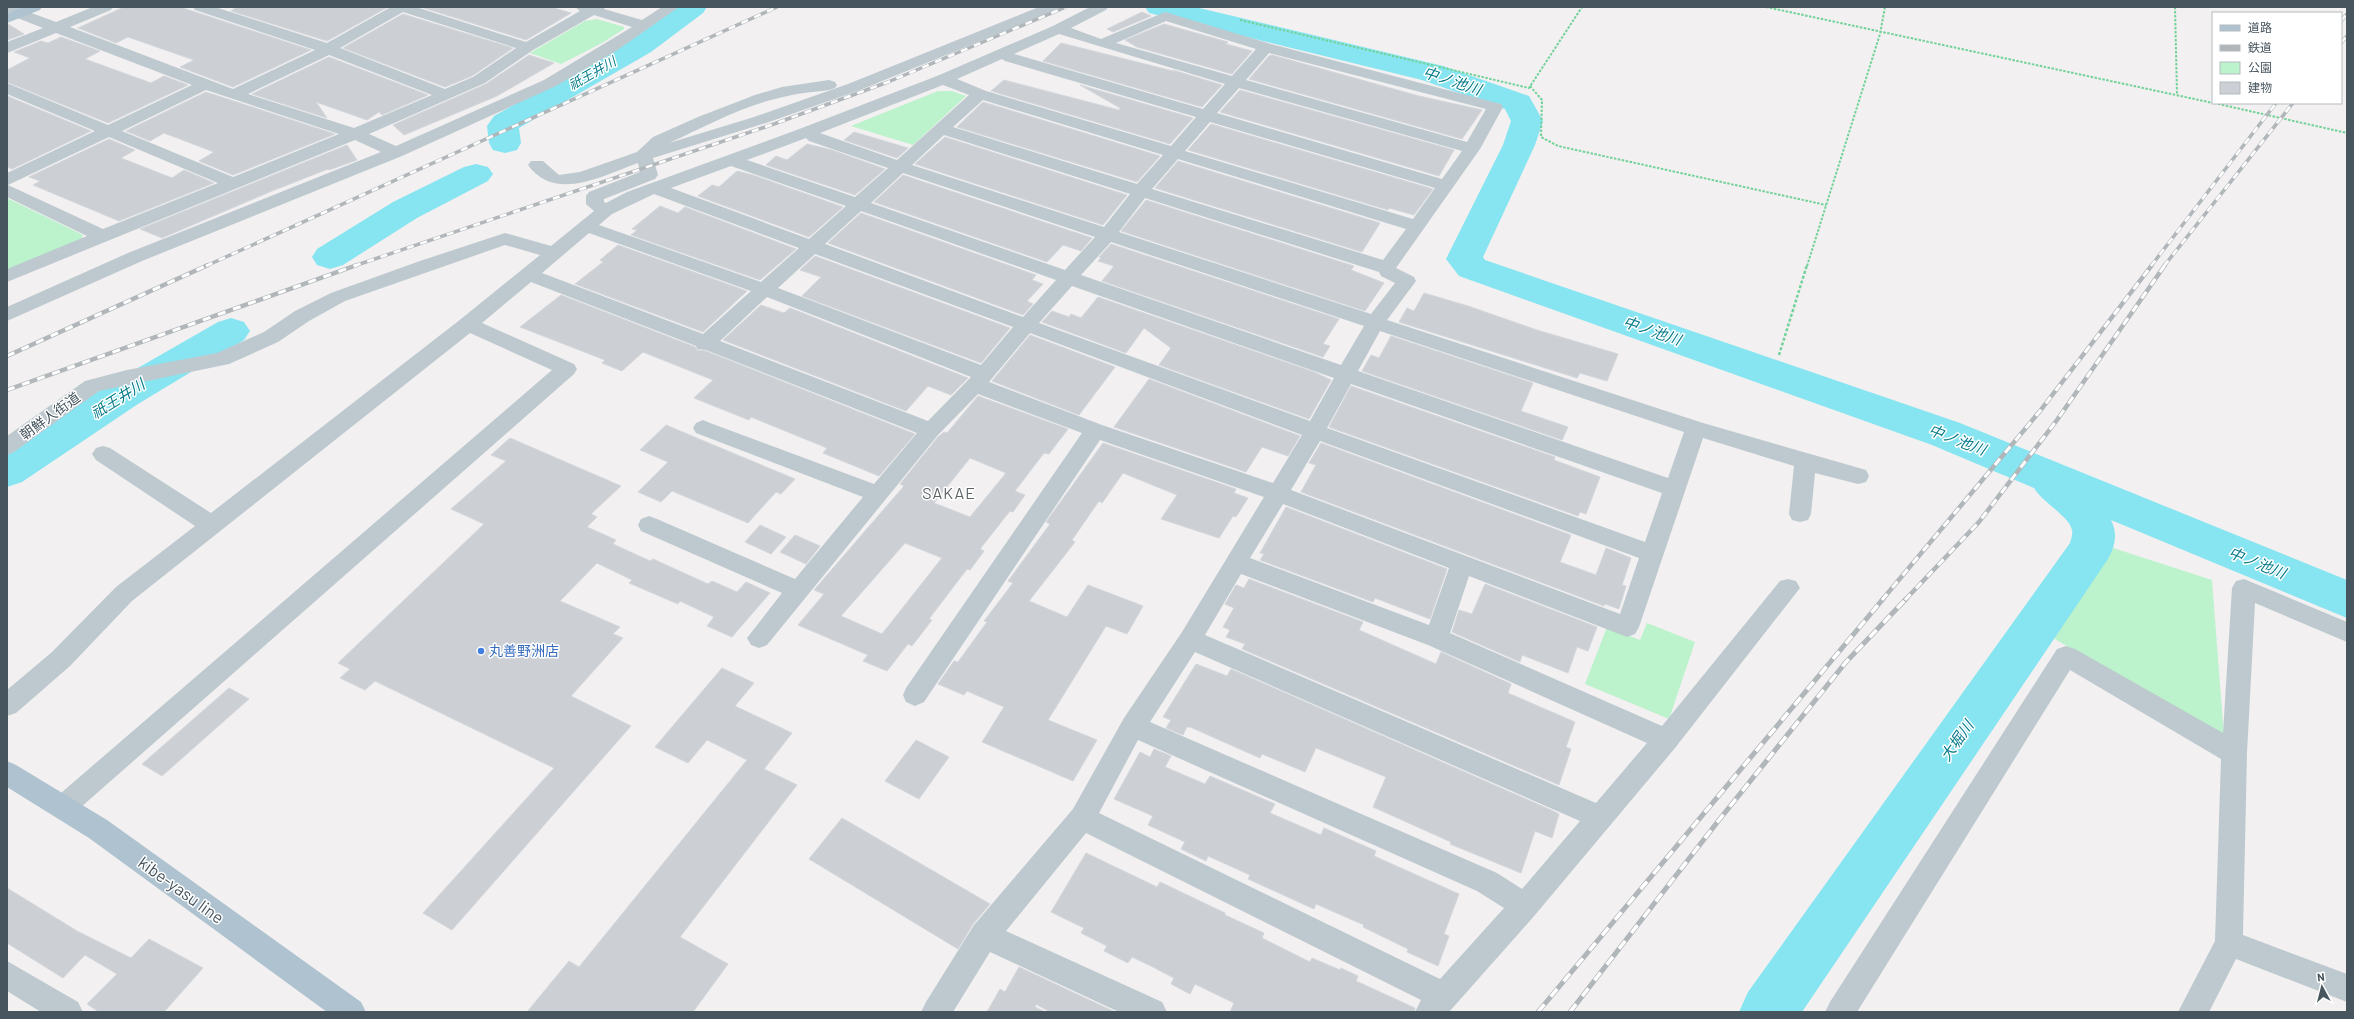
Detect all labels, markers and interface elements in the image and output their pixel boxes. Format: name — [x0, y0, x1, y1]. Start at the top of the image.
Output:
legend — [2212, 12, 2342, 104]
text: 道路 — [2248, 20, 2272, 34]
text: 鉄道 — [2248, 40, 2272, 54]
water label: 祇王井川 — [565, 52, 620, 93]
text: 公園 — [2248, 60, 2272, 74]
water label: 中ノ池川 — [1421, 62, 1486, 98]
text: 建物 — [2248, 80, 2272, 94]
water label: 中ノ池川 — [1621, 312, 1686, 349]
water label: 祇王井川 — [87, 374, 149, 422]
street label: 朝鮮人街道 — [16, 388, 83, 443]
water label: 中ノ池川 — [1926, 420, 1990, 459]
district label: SAKAE — [922, 483, 976, 502]
water label: 中ノ池川 — [2226, 542, 2290, 582]
place label: 丸善野洲店 — [489, 642, 559, 659]
marker: 丸善野洲店 — [476, 646, 486, 656]
water label: 大堀川 — [1936, 715, 1978, 764]
street label: kibe-yasu line — [135, 851, 228, 927]
north arrow — [2302, 967, 2342, 1007]
text: N — [2316, 970, 2325, 983]

